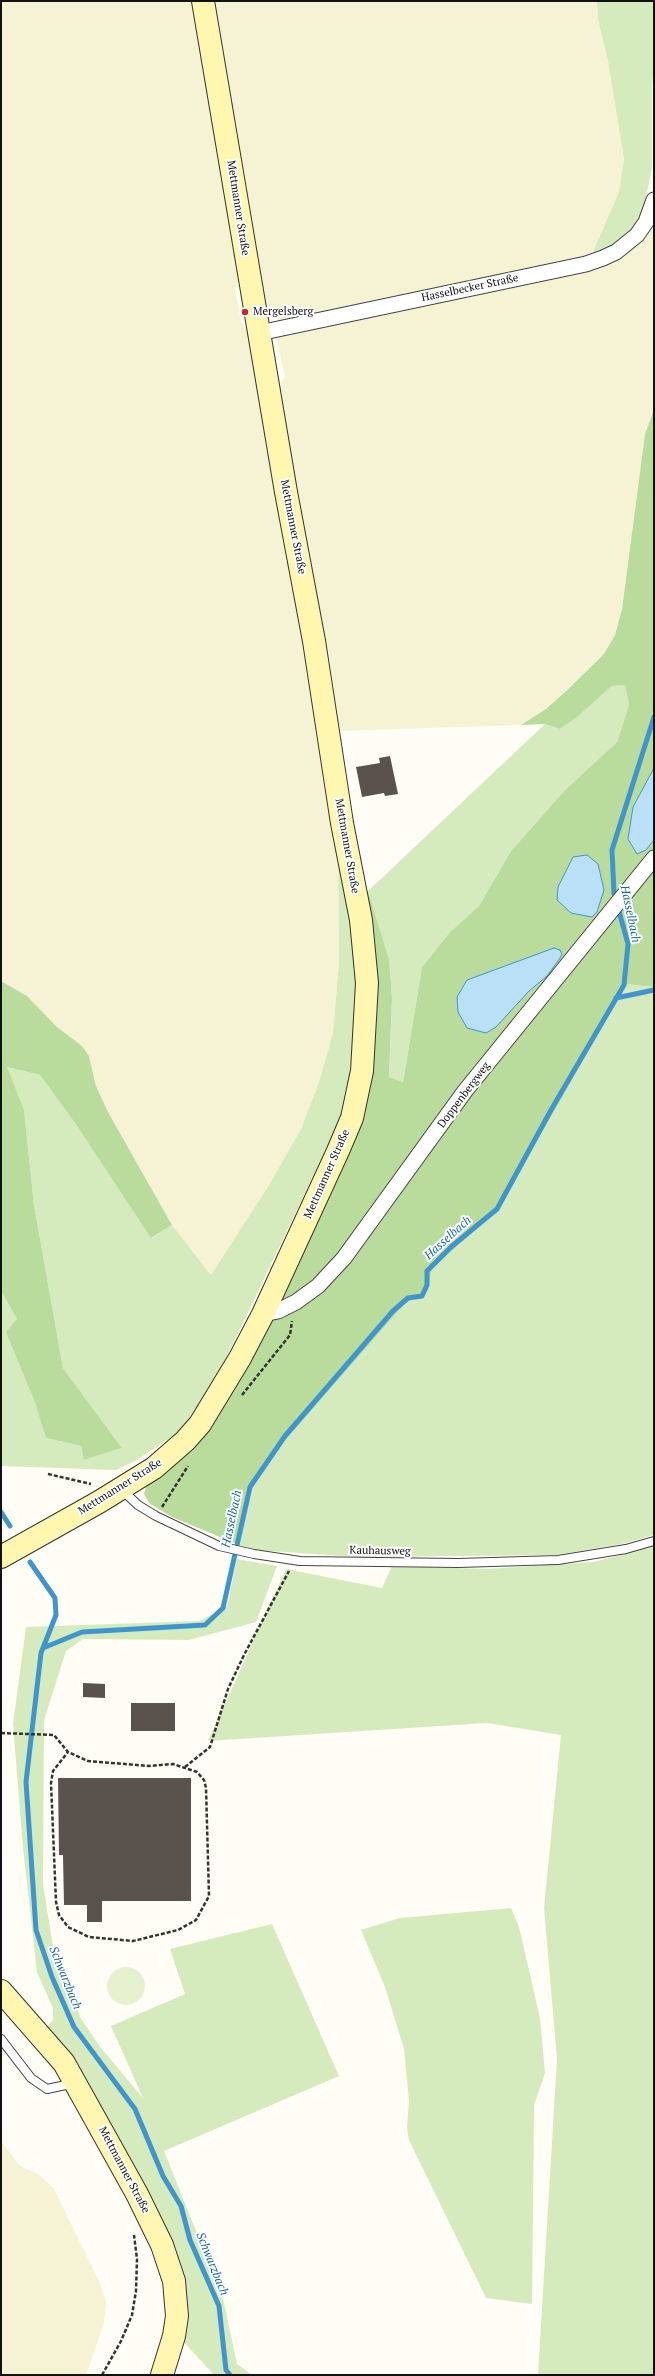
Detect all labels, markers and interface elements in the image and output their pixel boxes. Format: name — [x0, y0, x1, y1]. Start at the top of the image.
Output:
street label: Mettmanner Straße — [224, 160, 252, 256]
street label: Hasselbecker Straße — [420, 271, 520, 305]
place label: Mergelsberg — [253, 305, 313, 319]
marker: Mergelsberg — [240, 307, 250, 317]
street label: Mettmanner Straße — [277, 479, 309, 575]
street label: Mettmanner Straße — [332, 798, 362, 894]
water label: Hasselbach — [617, 884, 643, 944]
street label: Doppenbergweg — [435, 1059, 493, 1131]
street label: Mettmanner Straße — [301, 1127, 353, 1221]
water label: Hasselbach — [422, 1213, 474, 1263]
street label: Mettmanner Straße — [76, 1456, 164, 1518]
water label: Hasselbach — [219, 1489, 245, 1549]
street label: Kauhausweg — [349, 1544, 411, 1558]
water label: Schwarzbach — [46, 1944, 84, 2012]
street label: Mettmanner Straße — [96, 2124, 152, 2216]
water label: Schwarzbach — [193, 2230, 231, 2298]

